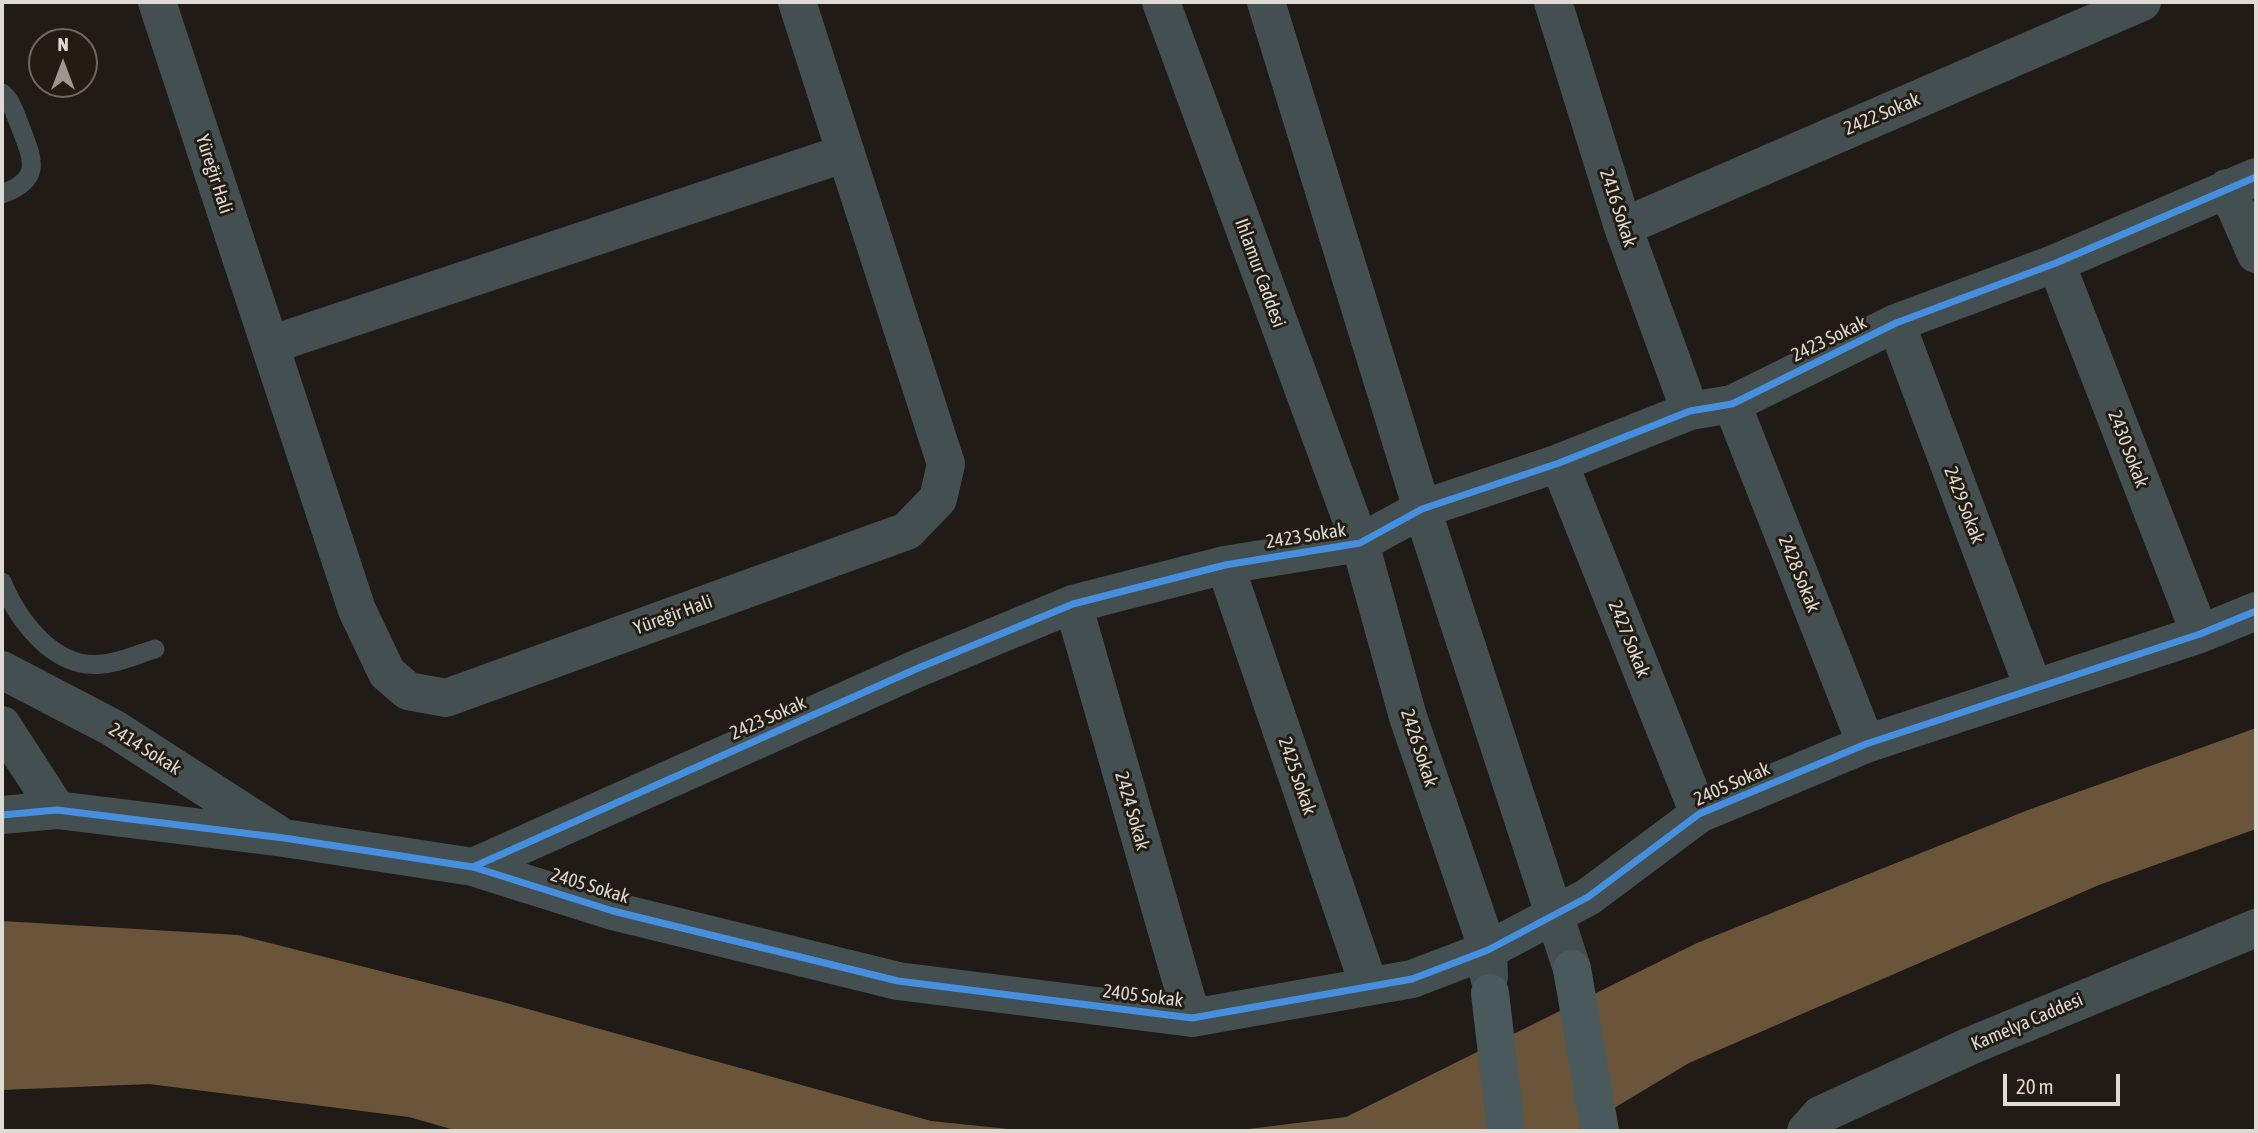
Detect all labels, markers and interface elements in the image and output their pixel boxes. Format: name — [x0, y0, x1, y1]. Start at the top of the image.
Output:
north arrow — [28, 28, 98, 98]
text: N — [57, 33, 69, 55]
street label: 2422 Sokak — [1840, 88, 1924, 140]
street label: Yüreğir Hali — [191, 132, 237, 216]
street label: 2416 Sokak — [1595, 166, 1641, 250]
street label: Ihlamur Caddesi — [1230, 215, 1290, 331]
street label: 2423 Sokak — [1788, 311, 1870, 367]
street label: 2430 Sokak — [2103, 407, 2153, 491]
street label: 2429 Sokak — [1939, 463, 1989, 547]
street label: 2423 Sokak — [1264, 518, 1348, 554]
street label: 2428 Sokak — [1773, 532, 1825, 616]
street label: Yüreğir Hali — [631, 590, 715, 640]
street label: 2427 Sokak — [1603, 597, 1655, 681]
street label: 2423 Sokak — [726, 691, 810, 745]
street label: 2426 Sokak — [1396, 706, 1442, 790]
street label: 2414 Sokak — [105, 718, 185, 780]
street label: 2425 Sokak — [1273, 734, 1321, 818]
street label: 2405 Sokak — [1690, 757, 1774, 811]
street label: 2424 Sokak — [1110, 769, 1154, 853]
street label: 2405 Sokak — [548, 863, 632, 909]
street label: 2405 Sokak — [1102, 980, 1184, 1012]
street label: Kamelya Caddesi — [1968, 988, 2086, 1056]
scale bar — [2006, 1060, 2123, 1104]
text: 20 m — [2016, 1074, 2054, 1098]

